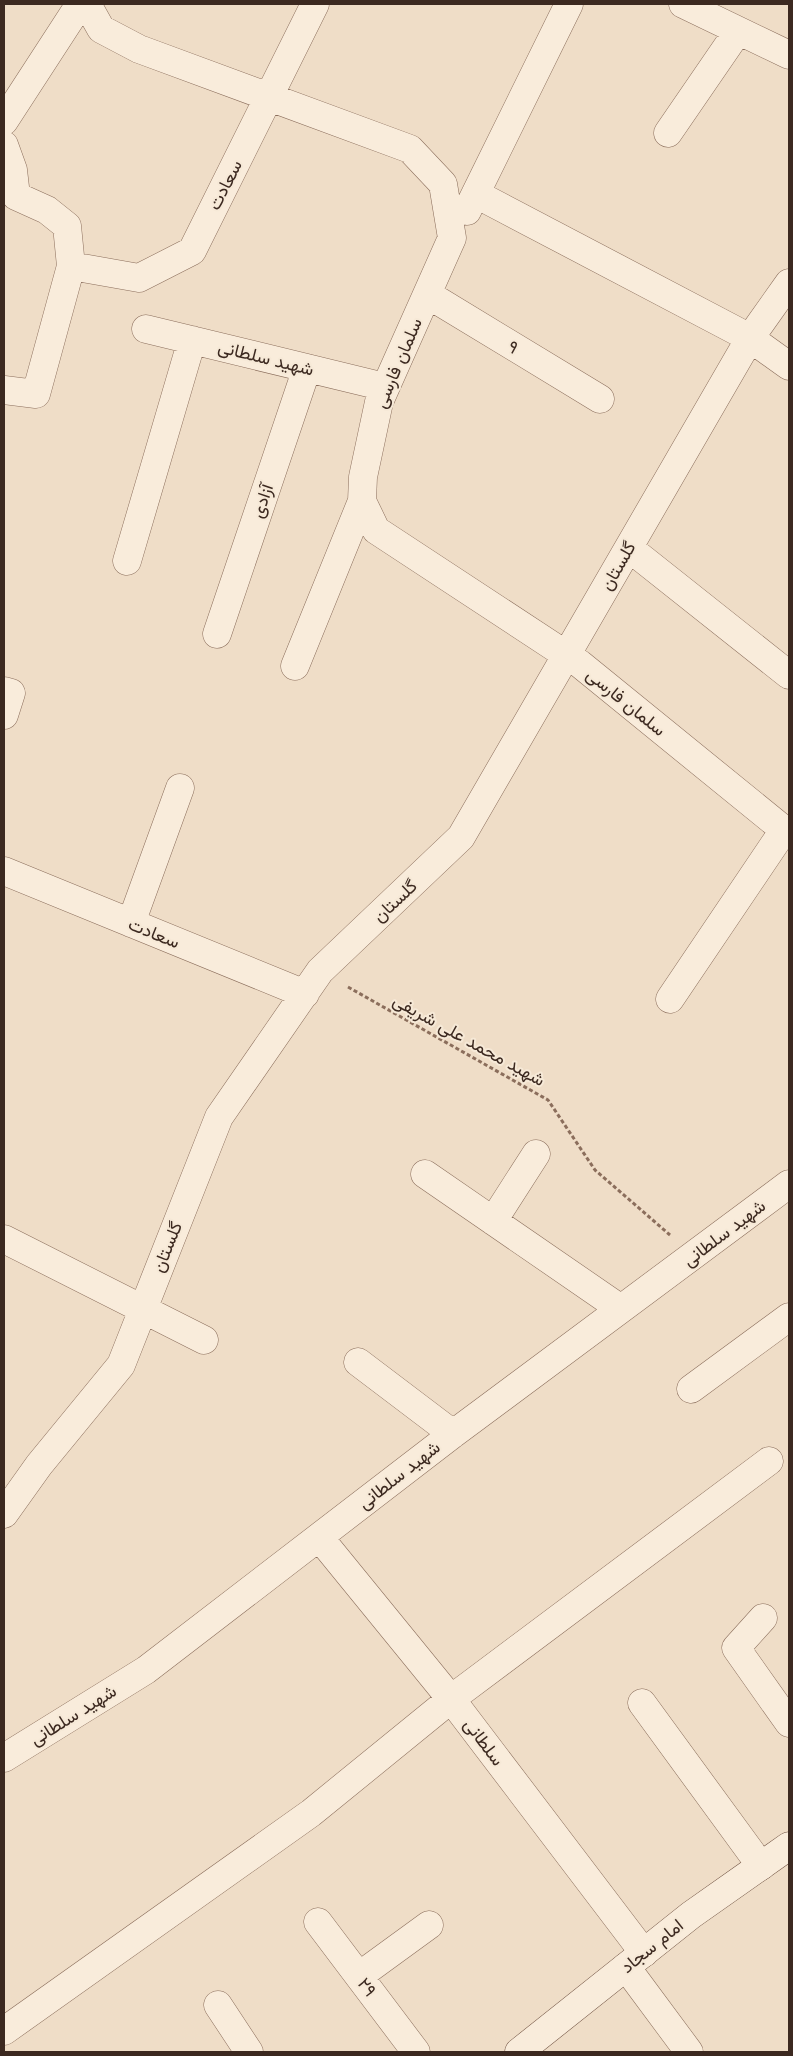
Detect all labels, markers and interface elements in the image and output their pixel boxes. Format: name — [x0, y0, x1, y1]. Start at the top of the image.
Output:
street label: سعادت — [203, 156, 247, 214]
street label: سلمان فارسی — [369, 315, 427, 411]
street label: شهید سلطانی — [216, 335, 316, 381]
street label: ۹ — [504, 335, 522, 359]
street label: آزادی — [246, 479, 279, 521]
street label: گلستان — [595, 538, 641, 594]
street label: سلمان فارسی — [582, 663, 670, 741]
street label: گلستان — [368, 875, 422, 927]
street label: سعادت — [125, 913, 183, 953]
street label: شهید محمد علی شریفی — [389, 989, 549, 1091]
street label: شهید سلطانی — [678, 1195, 770, 1271]
street label: گلستان — [147, 1218, 187, 1276]
street label: شهید سلطانی — [354, 1436, 444, 1514]
street label: شهید سلطانی — [26, 1680, 120, 1750]
street label: سلطانی — [459, 1714, 509, 1770]
street label: امام سجاد — [616, 1914, 688, 1979]
street label: ۲۹ — [353, 1973, 381, 2001]

